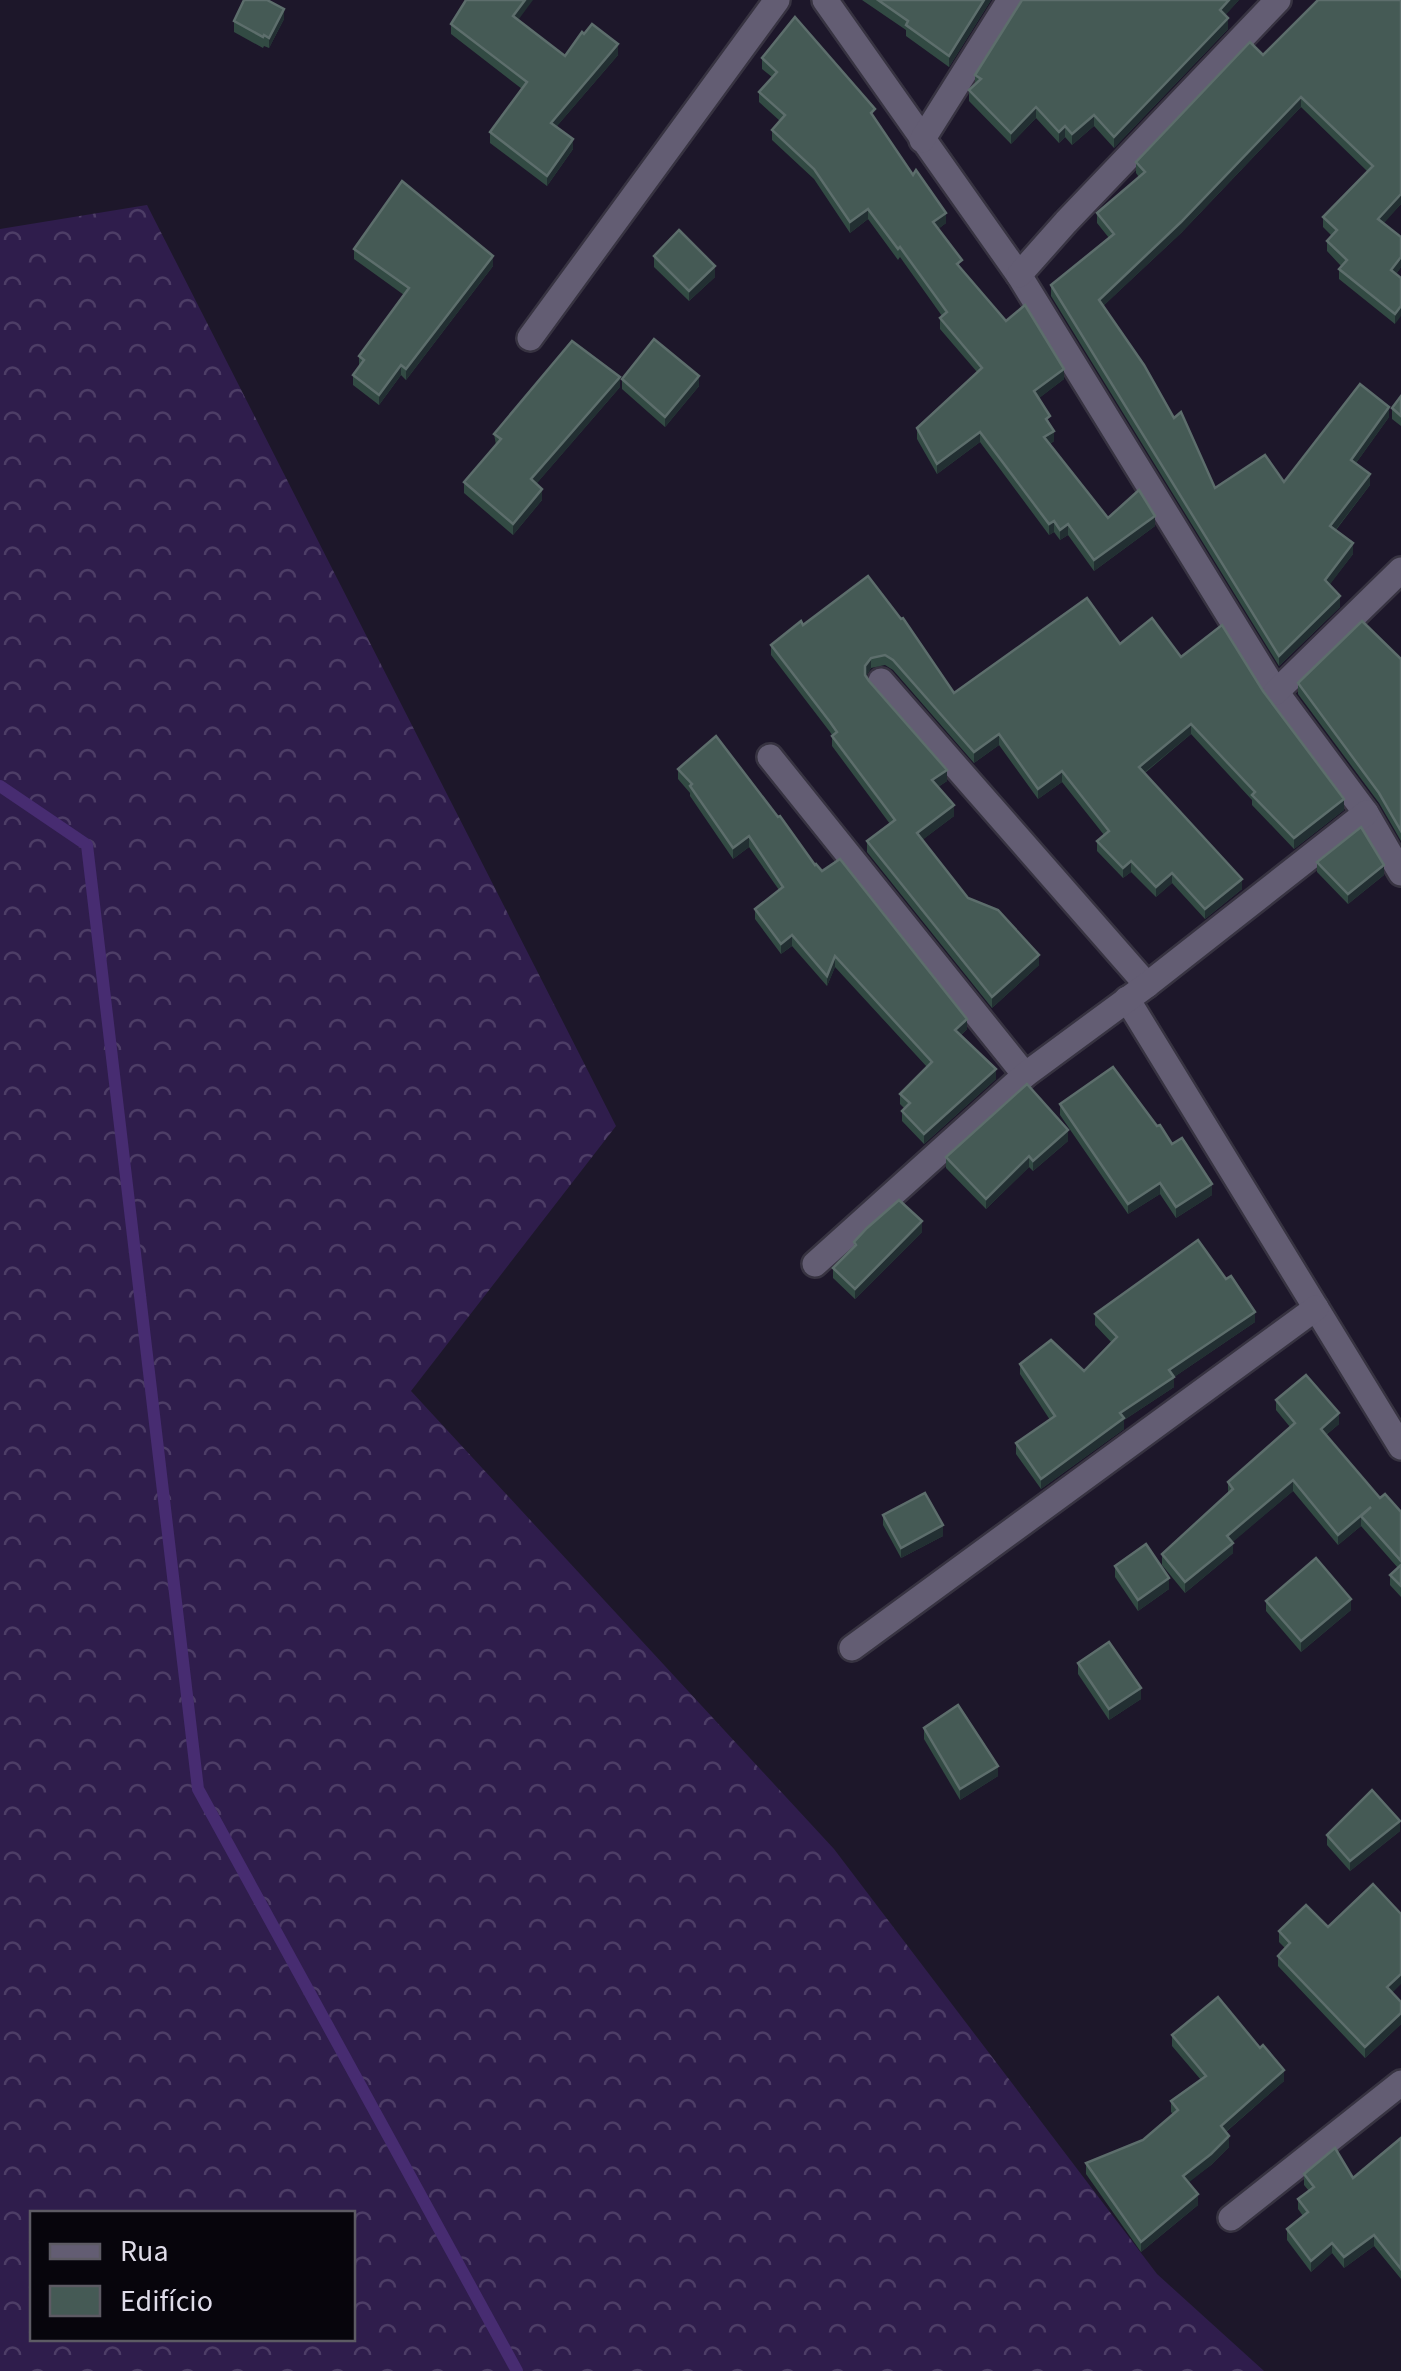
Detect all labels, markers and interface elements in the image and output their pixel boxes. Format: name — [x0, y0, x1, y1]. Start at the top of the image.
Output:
legend — [30, 2211, 355, 2341]
text: Rua — [120, 2230, 169, 2273]
text: Edifício — [120, 2280, 213, 2323]

